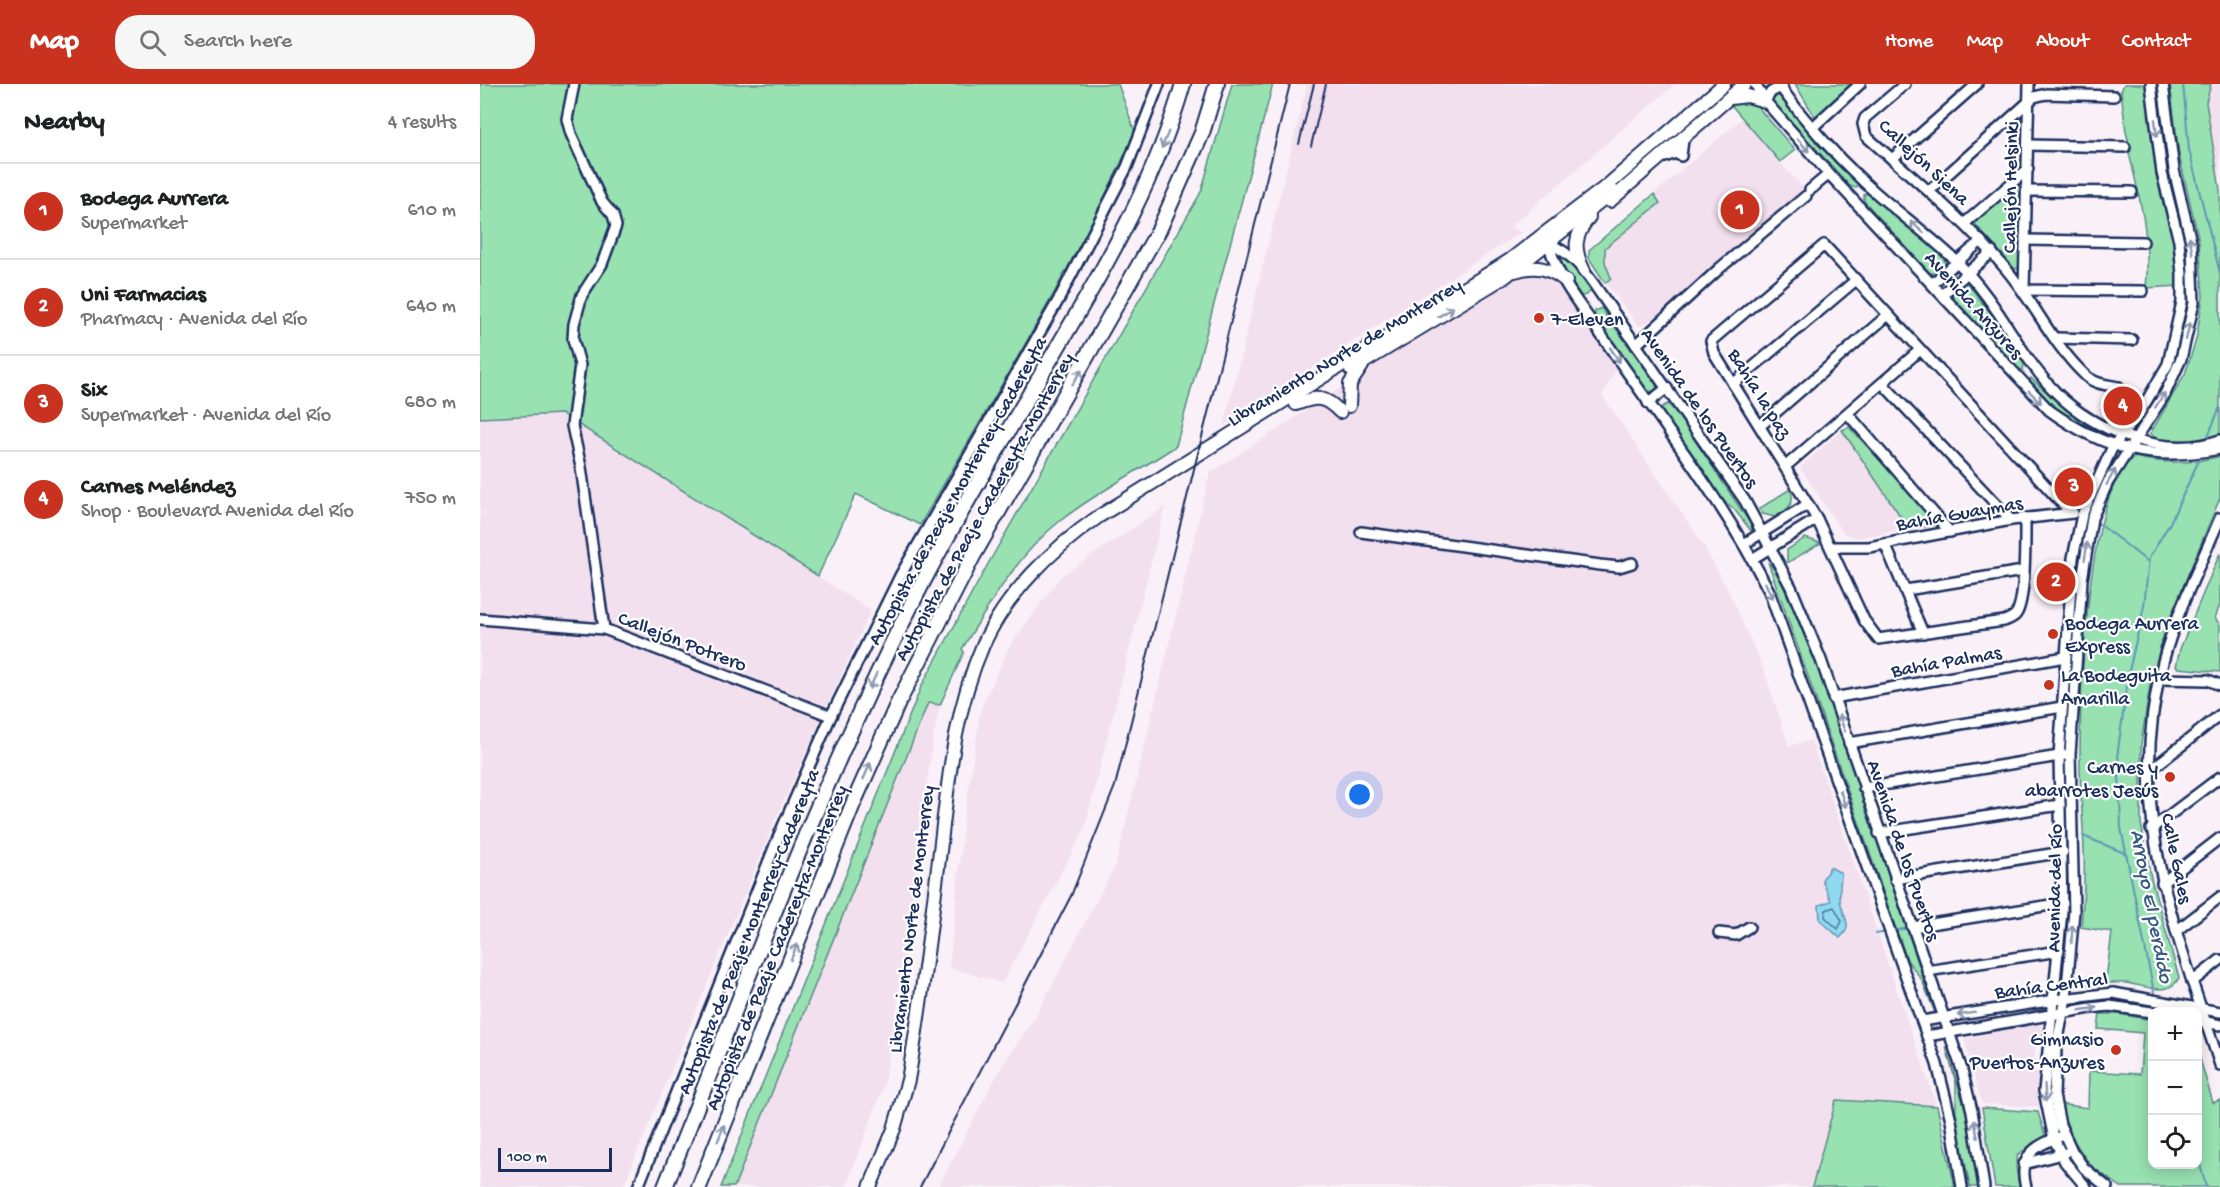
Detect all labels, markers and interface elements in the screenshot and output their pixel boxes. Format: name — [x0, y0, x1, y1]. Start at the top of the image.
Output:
search box — [115, 15, 535, 69]
text: Map — [30, 26, 79, 59]
icon: search — [136, 26, 169, 59]
text: Search here — [184, 29, 292, 55]
text: Home — [1885, 30, 1933, 55]
text: Map — [1966, 30, 2003, 55]
text: About — [2036, 30, 2089, 55]
text: Contact — [2122, 30, 2190, 55]
text: Nearby — [24, 108, 105, 139]
text: 4 results — [388, 112, 456, 135]
street label: Callejón Siena — [1872, 116, 1974, 212]
one-way arrow — [2151, 118, 2162, 138]
street label: Callejón Helsinki — [2000, 121, 2025, 253]
one-way arrow — [1158, 130, 1169, 148]
one-way arrow — [1797, 137, 1810, 153]
text: Bodega Aurrera — [81, 187, 228, 213]
pin: 1 — [1720, 188, 1760, 232]
text: 1 — [39, 200, 48, 223]
text: 610 m — [407, 200, 456, 223]
text: Supermarket — [81, 213, 187, 236]
one-way arrow — [1910, 220, 1925, 234]
one-way arrow — [2185, 235, 2196, 255]
street label: Avenida Anzures — [1918, 248, 2027, 365]
street label: Libramiento Norte de Monterrey — [1225, 275, 1467, 433]
text: Uni Farmacias — [81, 283, 206, 309]
text: 2 — [39, 296, 48, 319]
text: 640 m — [406, 296, 456, 319]
one-way arrow — [1437, 305, 1454, 317]
text: Pharmacy · Avenida del Río — [81, 309, 307, 332]
place label: 7-Eleven — [1550, 310, 1624, 333]
marker: 7-Eleven — [1532, 311, 1546, 325]
one-way arrow — [2183, 322, 2195, 341]
street label: Avenida de los Puertos — [1634, 325, 1762, 494]
street label: Autopista de Peaje Monterrey-Cadereyta — [864, 333, 1054, 650]
street label: Bahía la paz — [1721, 345, 1796, 445]
one-way arrow — [1609, 346, 1621, 362]
street label: Autopista de Peaje Cadereyta-Monterrey — [891, 349, 1081, 666]
one-way arrow — [1071, 369, 1083, 386]
text: Six — [81, 379, 108, 405]
pin: 4 — [2104, 384, 2142, 428]
one-way arrow — [2028, 389, 2042, 404]
text: 3 — [38, 392, 49, 415]
text: 680 m — [405, 392, 456, 415]
one-way arrow — [2154, 392, 2167, 409]
text: Supermarket · Avenida del Río — [81, 405, 331, 428]
pin: 3 — [2054, 464, 2094, 510]
one-way arrow — [2105, 469, 2117, 486]
text: Carnes Meléndez — [81, 475, 235, 501]
text: 4 — [39, 488, 48, 511]
text: 750 m — [405, 488, 456, 511]
street label: Bahía Guaymas — [1894, 493, 2025, 538]
text: Shop · Boulevard Avenida del Río — [81, 501, 354, 524]
one-way arrow — [2080, 541, 2091, 561]
pin: 2 — [2036, 560, 2076, 604]
one-way arrow — [1763, 582, 1775, 600]
street label: Callejón Potrero — [614, 608, 749, 678]
place label: Bodega Aurrera Express — [2064, 614, 2200, 660]
marker: Bodega Aurrera Express — [2046, 627, 2060, 641]
street label: Bahía Palmas — [1889, 642, 2004, 685]
place label: La Bodeguita Amarilla — [2061, 666, 2172, 712]
one-way arrow — [867, 671, 879, 689]
marker: La Bodeguita Amarilla — [2042, 678, 2056, 692]
one-way arrow — [1836, 714, 1847, 733]
street label: Avenida de los Puertos — [1860, 758, 1944, 945]
place label: Carnes y abarrotes Jesús — [2025, 758, 2159, 804]
one-way arrow — [862, 763, 873, 781]
street label: Autopista de Peaje Monterrey-Cadereyta — [674, 766, 827, 1098]
marker: Carnes y abarrotes Jesús — [2163, 770, 2177, 784]
your location — [1345, 780, 1374, 809]
street label: Autopista de Peaje Cadereyta-Monterrey — [702, 782, 854, 1114]
street label: Libramiento Norte de Monterrey — [886, 784, 941, 1054]
one-way arrow — [1838, 789, 1849, 808]
street label: Calle Gales — [2154, 812, 2195, 907]
street label: Avenida del Río — [2044, 824, 2069, 953]
water label: Arroyo El perdido — [2122, 828, 2177, 987]
one-way arrow — [2067, 924, 2078, 944]
one-way arrow — [789, 943, 800, 962]
street label: Bahía Central — [1993, 969, 2109, 1006]
one-way arrow — [2078, 1003, 2098, 1014]
map controls — [2148, 1007, 2202, 1169]
button: + — [2148, 1007, 2202, 1061]
one-way arrow — [1956, 1008, 1976, 1019]
place label: Gimnasio Puertos-Anzures — [1969, 1030, 2105, 1076]
marker: Gimnasio Puertos-Anzures — [2109, 1043, 2123, 1057]
button: − — [2148, 1061, 2202, 1115]
one-way arrow — [2040, 1083, 2051, 1103]
button: locate — [2148, 1115, 2202, 1169]
one-way arrow — [1970, 1120, 1981, 1139]
one-way arrow — [716, 1124, 727, 1143]
scale bar — [498, 1145, 612, 1172]
text: 100 m — [507, 1149, 547, 1168]

